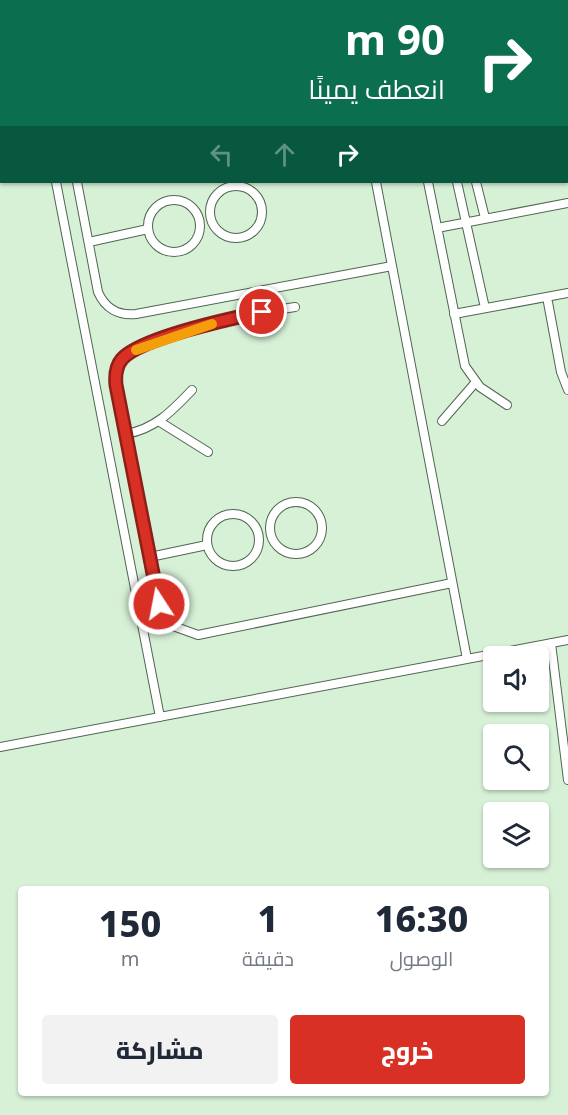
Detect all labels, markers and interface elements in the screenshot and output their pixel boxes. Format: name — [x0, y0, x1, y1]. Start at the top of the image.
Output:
text: 90 m — [345, 10, 445, 67]
icon: right — [466, 24, 544, 102]
text: انعطف يمينًا — [308, 70, 445, 107]
icon: left — [205, 138, 238, 171]
icon: ahead — [268, 138, 301, 171]
icon: right — [331, 138, 364, 171]
pin — [236, 286, 287, 337]
icon: arrive — [245, 295, 278, 328]
position arrow — [127, 572, 191, 636]
map controls — [483, 646, 549, 868]
button: sound — [483, 646, 549, 712]
button: search — [483, 724, 549, 790]
button: layers — [483, 802, 549, 868]
text: 1 — [258, 894, 278, 943]
text: 16:30 — [375, 894, 468, 943]
text: 150 — [99, 899, 161, 948]
text: m — [121, 945, 139, 972]
text: دقيقة — [242, 945, 294, 972]
text: الوصول — [390, 945, 453, 972]
button: مشاركة — [42, 1015, 278, 1084]
button: خروج — [290, 1015, 525, 1084]

